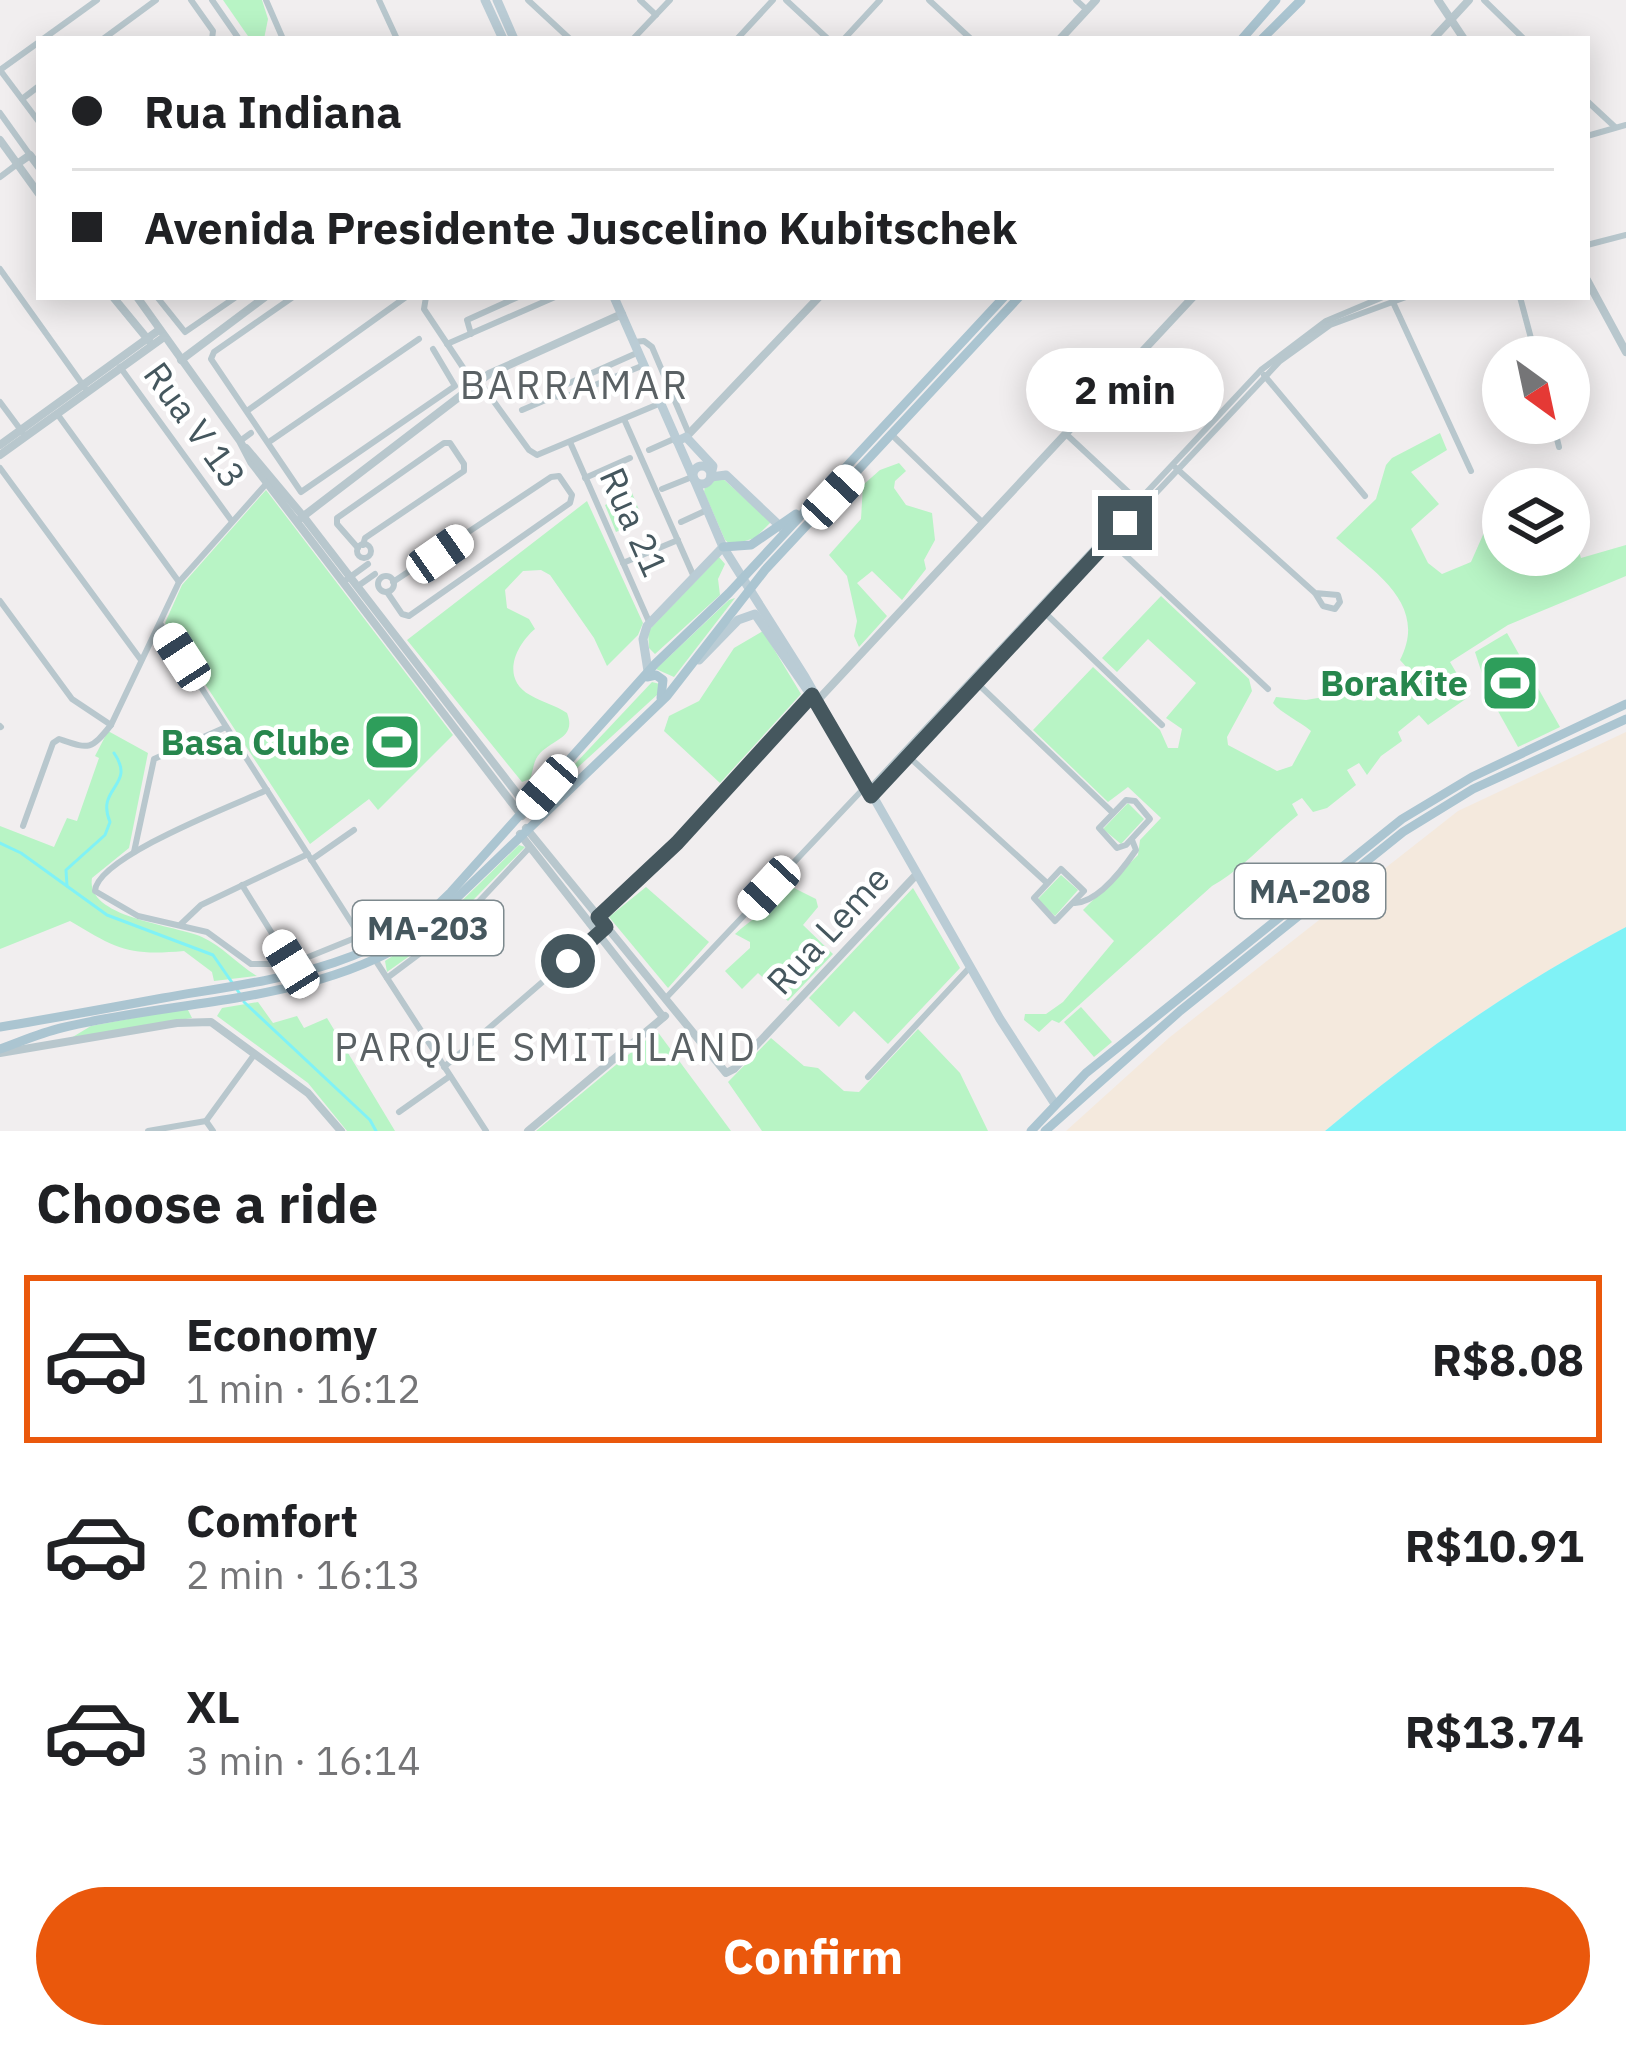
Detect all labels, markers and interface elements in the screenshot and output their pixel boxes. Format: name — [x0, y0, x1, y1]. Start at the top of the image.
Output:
text: Rua Indiana — [144, 82, 402, 140]
text: Avenida Presidente Juscelino Kubitschek — [144, 198, 1017, 256]
north arrow — [1482, 336, 1590, 444]
map controls — [1482, 336, 1590, 576]
callout: 2 min — [1026, 349, 1224, 433]
street label: Rua V 13 — [134, 352, 257, 497]
district label: BARRAMAR — [460, 359, 690, 410]
text: 2 min — [1074, 364, 1176, 415]
car — [795, 458, 871, 536]
street label: Rua 21 — [590, 460, 679, 584]
button: layers — [1482, 468, 1590, 576]
route end — [1098, 496, 1152, 550]
car — [400, 519, 480, 589]
car — [147, 617, 217, 697]
sports icon: BoraKite — [1479, 652, 1541, 714]
place label: BoraKite — [1320, 659, 1468, 706]
sports icon: Basa Clube — [361, 711, 423, 773]
place label: Basa Clube — [160, 718, 350, 765]
car — [510, 748, 584, 826]
car — [731, 849, 807, 927]
street label: Rua Leme — [756, 855, 899, 1004]
road number: MA-208 — [1235, 864, 1385, 918]
road number: MA-203 — [353, 901, 503, 955]
car — [257, 924, 325, 1004]
route start — [541, 934, 595, 988]
district label: PARQUE SMITHLAND — [334, 1021, 758, 1072]
text: Choose a ride — [36, 1168, 378, 1238]
icon: car — [42, 1305, 150, 1413]
text: Economy — [186, 1305, 377, 1363]
text: R$8.08 — [1432, 1330, 1584, 1388]
text: 1 min · 16:12 — [186, 1363, 421, 1414]
icon: car — [42, 1491, 150, 1599]
text: Comfort — [186, 1491, 358, 1549]
text: R$10.91 — [1405, 1516, 1584, 1574]
text: 2 min · 16:13 — [186, 1549, 421, 1600]
icon: car — [42, 1677, 150, 1785]
text: XL — [186, 1677, 240, 1735]
text: R$13.74 — [1405, 1702, 1584, 1760]
text: 3 min · 16:14 — [186, 1735, 421, 1786]
button: Confirm — [36, 1887, 1590, 2025]

